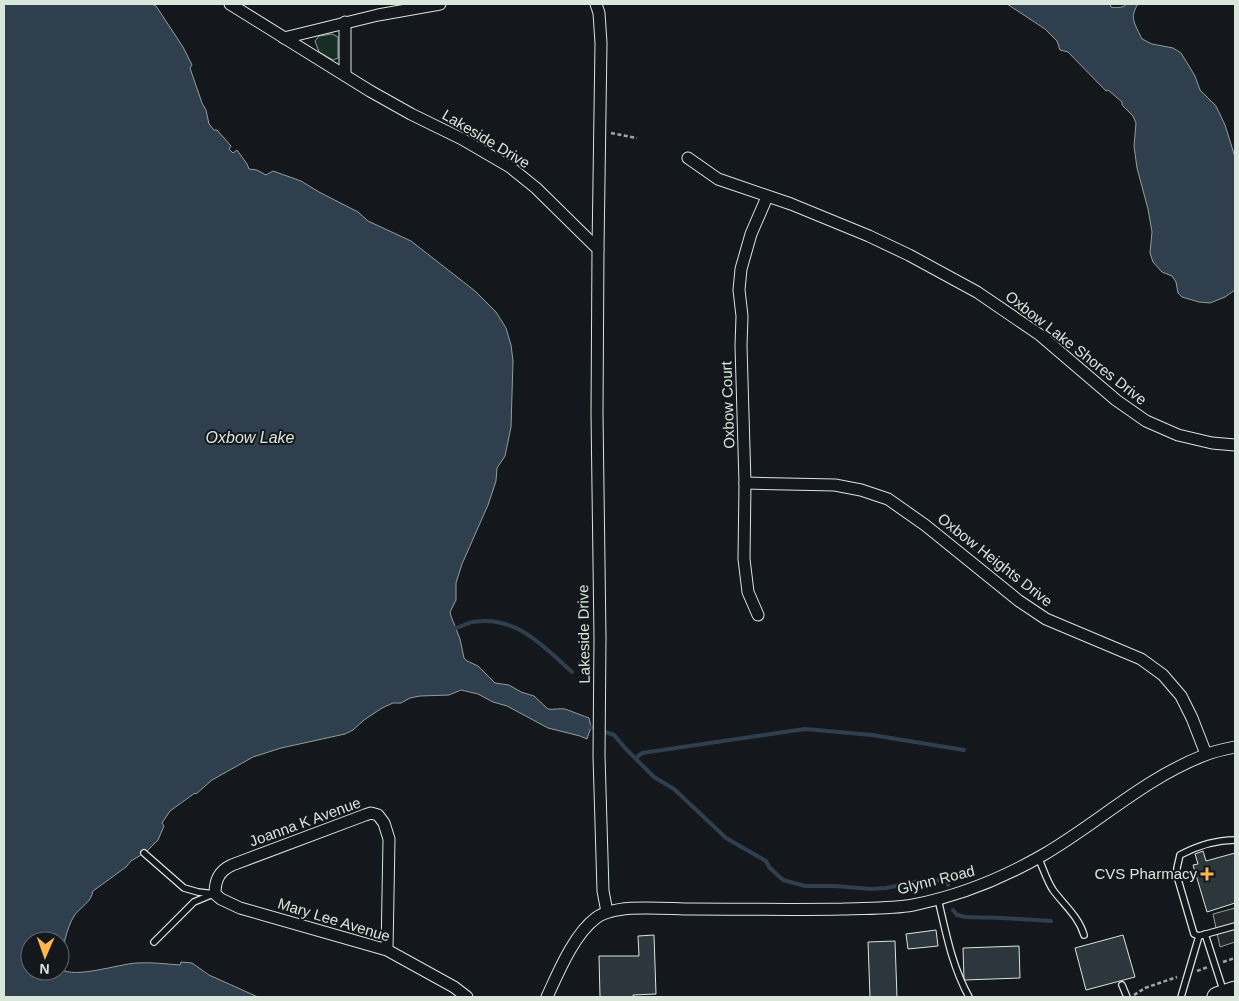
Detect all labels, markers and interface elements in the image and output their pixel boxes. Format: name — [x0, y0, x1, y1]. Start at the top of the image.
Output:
street label: Lakeside Drive — [439, 106, 533, 171]
street label: Oxbow Lake Shores Drive — [1002, 287, 1150, 408]
street label: Oxbow Court — [717, 360, 738, 449]
water label: Oxbow Lake — [206, 429, 295, 446]
street label: Oxbow Heights Drive — [935, 510, 1056, 610]
street label: Lakeside Drive — [574, 584, 593, 684]
street label: Joanna K Avenue — [247, 793, 363, 850]
street label: Glynn Road — [895, 862, 976, 897]
place label: CVS Pharmacy — [1094, 865, 1197, 882]
marker: CVS Pharmacy — [1201, 868, 1213, 880]
street label: Mary Lee Avenue — [276, 894, 392, 945]
north arrow — [20, 931, 70, 981]
text: N — [39, 961, 50, 977]

